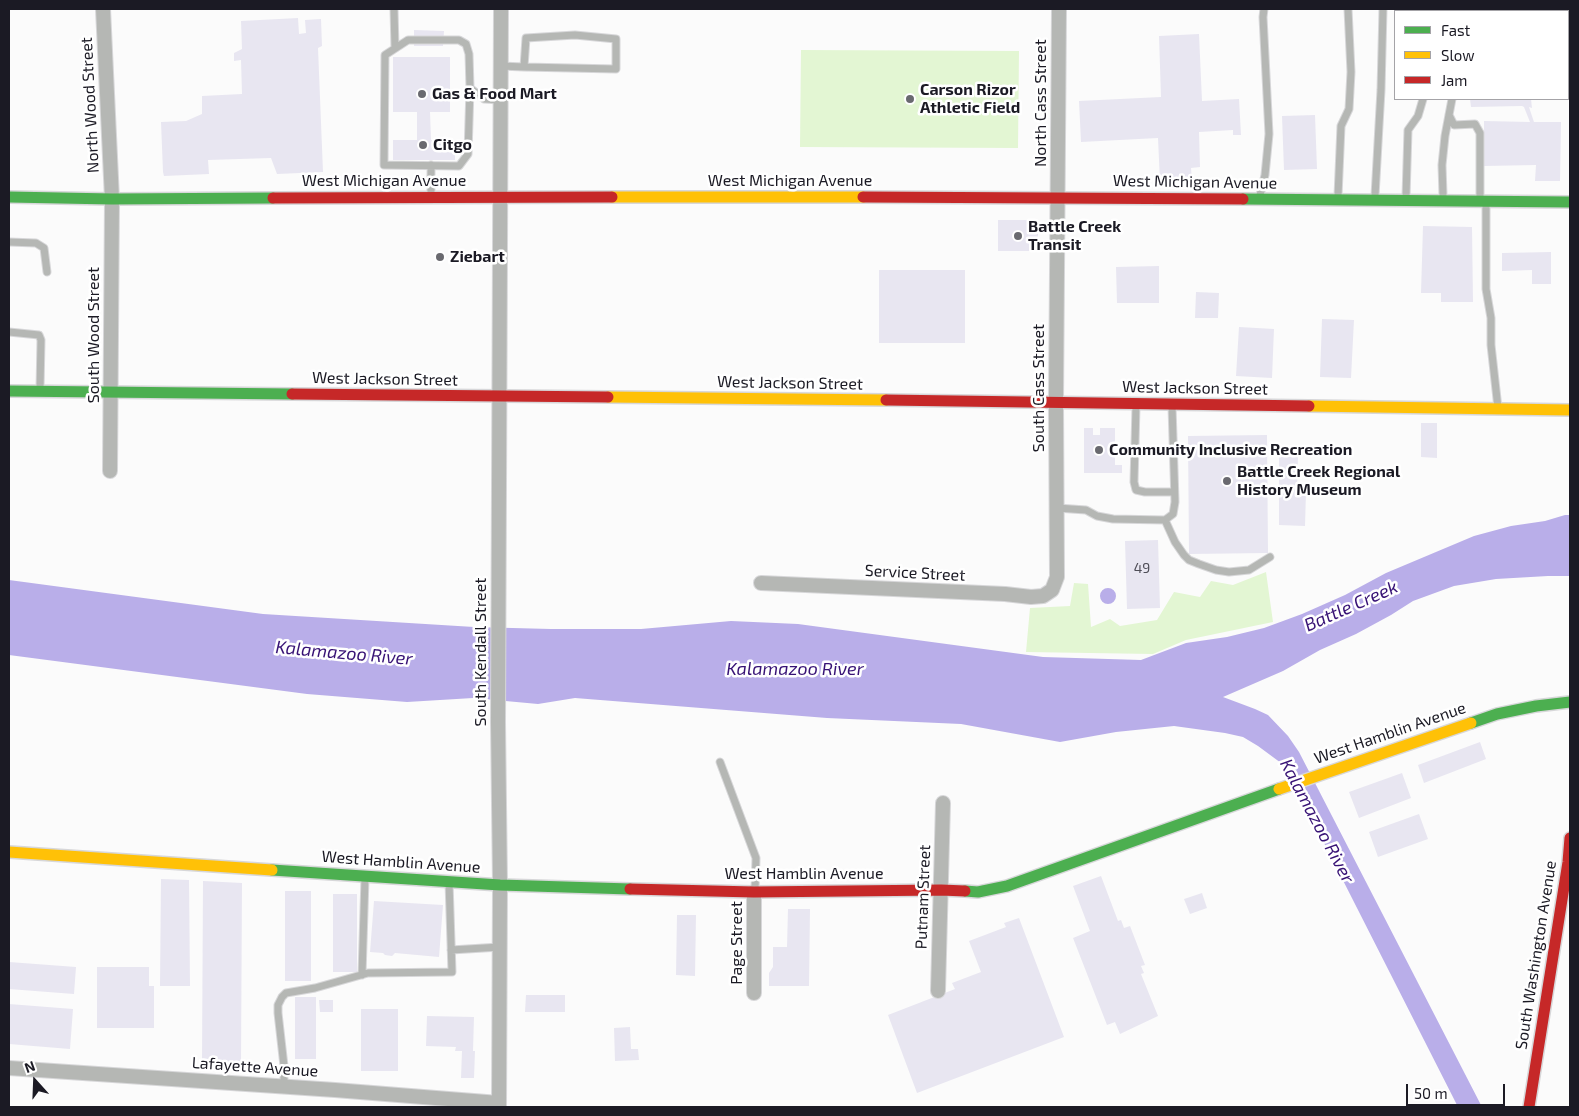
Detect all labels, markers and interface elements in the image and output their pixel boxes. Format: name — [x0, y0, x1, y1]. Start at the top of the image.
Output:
legend — [1394, 10, 1569, 100]
text: Fast — [1441, 21, 1470, 39]
street label: North Wood Street — [77, 37, 103, 173]
street label: North Cass Street — [1031, 39, 1051, 167]
text: Slow — [1441, 46, 1475, 64]
text: Jam — [1441, 71, 1467, 89]
place label: Carson Rizor Athletic Field — [920, 80, 1020, 118]
place label: Gas & Food Mart — [432, 84, 557, 104]
marker: Gas & Food Mart — [416, 88, 428, 100]
marker: Carson Rizor Athletic Field — [904, 93, 916, 105]
place label: Citgo — [433, 135, 472, 155]
marker: Citgo — [417, 139, 429, 151]
street label: West Michigan Avenue — [302, 171, 466, 191]
street label: West Michigan Avenue — [708, 171, 872, 191]
street label: West Michigan Avenue — [1113, 171, 1277, 193]
place label: Battle Creek Transit — [1028, 217, 1121, 255]
marker: Battle Creek Transit — [1012, 230, 1024, 242]
place label: Ziebart — [450, 247, 505, 267]
marker: Ziebart — [434, 251, 446, 263]
street label: South Wood Street — [84, 267, 104, 403]
street label: South Cass Street — [1029, 324, 1049, 452]
street label: West Jackson Street — [312, 368, 458, 390]
street label: West Jackson Street — [717, 372, 863, 394]
street label: West Jackson Street — [1122, 377, 1268, 399]
place label: Community Inclusive Recreation — [1109, 440, 1352, 460]
marker: Community Inclusive Recreation — [1093, 444, 1105, 456]
place label: Battle Creek Regional History Museum — [1237, 462, 1400, 500]
marker: Battle Creek Regional History Museum — [1221, 475, 1233, 487]
house number: 49 — [1134, 560, 1150, 576]
street label: Service Street — [864, 561, 966, 585]
water label: Battle Creek — [1301, 576, 1401, 636]
street label: South Kendall Street — [471, 578, 491, 726]
water label: Kalamazoo River — [275, 636, 413, 670]
water label: Kalamazoo River — [726, 658, 864, 680]
street label: West Hamblin Avenue — [1312, 698, 1468, 768]
water label: Kalamazoo River — [1275, 755, 1359, 887]
street label: Putnam Street — [912, 844, 934, 950]
street label: West Hamblin Avenue — [321, 847, 481, 877]
street label: South Washington Avenue — [1512, 859, 1560, 1051]
street label: West Hamblin Avenue — [724, 864, 884, 884]
street label: Page Street — [727, 901, 747, 985]
street label: Lafayette Avenue — [191, 1053, 319, 1081]
north arrow — [10, 1056, 60, 1106]
text: N — [22, 1057, 37, 1076]
scale bar — [1409, 1074, 1508, 1106]
text: 50 m — [1414, 1084, 1448, 1102]

